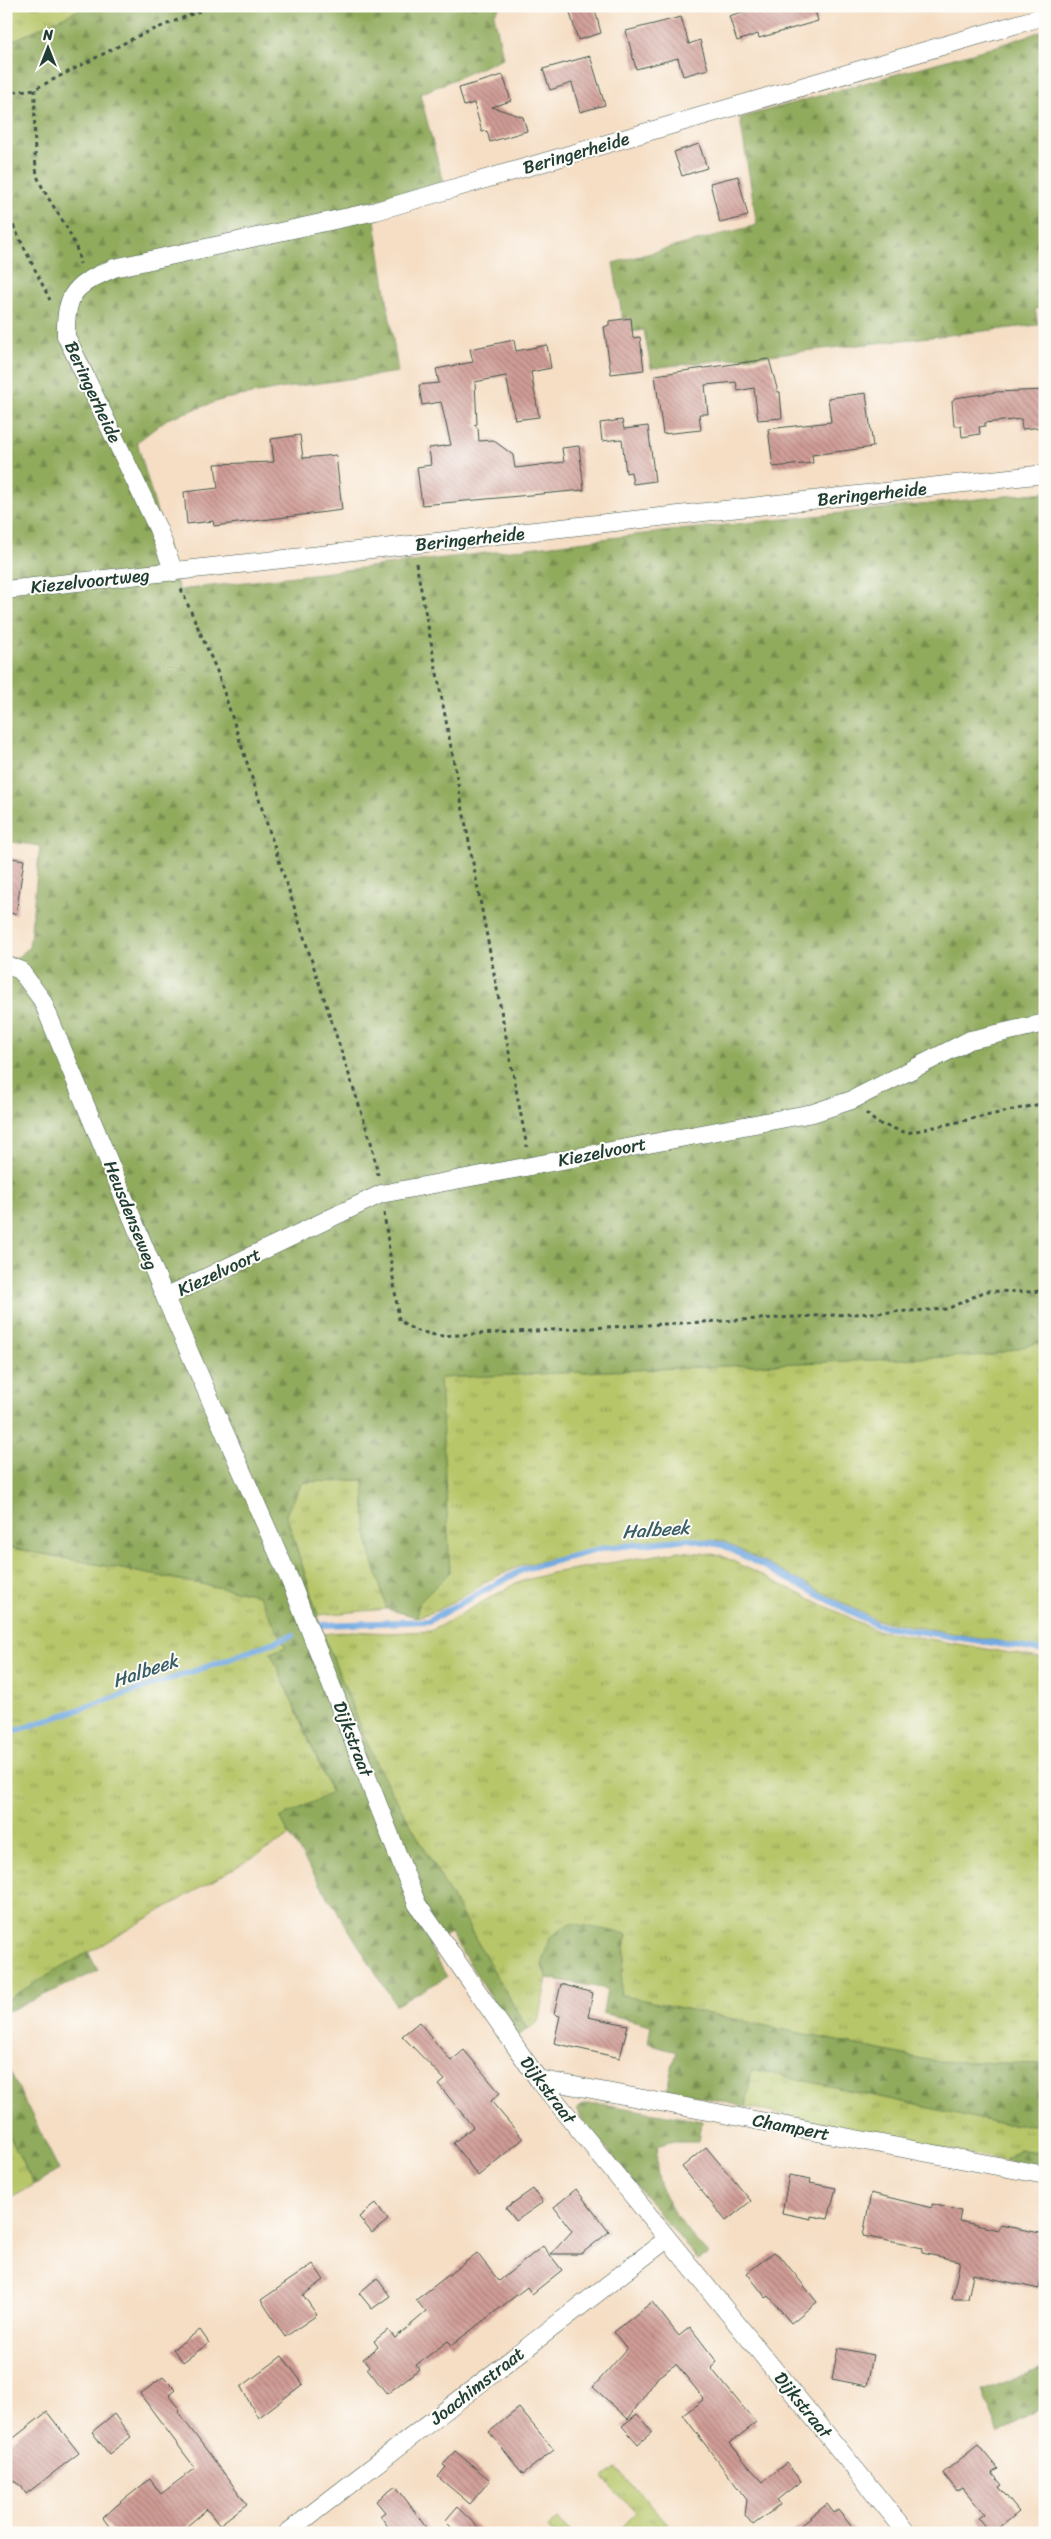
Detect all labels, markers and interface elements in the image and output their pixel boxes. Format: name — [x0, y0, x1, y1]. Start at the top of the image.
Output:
north arrow — [22, 22, 72, 72]
text: N — [42, 23, 53, 48]
street label: Beringerheide — [519, 122, 633, 183]
street label: Beringerheide — [55, 336, 131, 449]
street label: Beringerheide — [816, 472, 929, 516]
street label: Beringerheide — [414, 517, 527, 561]
street label: Kiezelvoortweg — [29, 559, 151, 603]
street label: Kiezelvoort — [555, 1128, 649, 1176]
street label: Heusdenseweg — [94, 1155, 168, 1275]
street label: Kiezelvoort — [172, 1239, 266, 1305]
water label: Halbeek — [621, 1511, 692, 1548]
water label: Halbeek — [108, 1644, 183, 1697]
street label: Dijkstraat — [324, 1696, 382, 1782]
street label: Dijkstraat — [511, 2049, 585, 2132]
street label: Champert — [750, 2104, 832, 2150]
street label: Joachimstraat — [422, 2338, 532, 2434]
street label: Dijkstraat — [766, 2364, 841, 2446]

